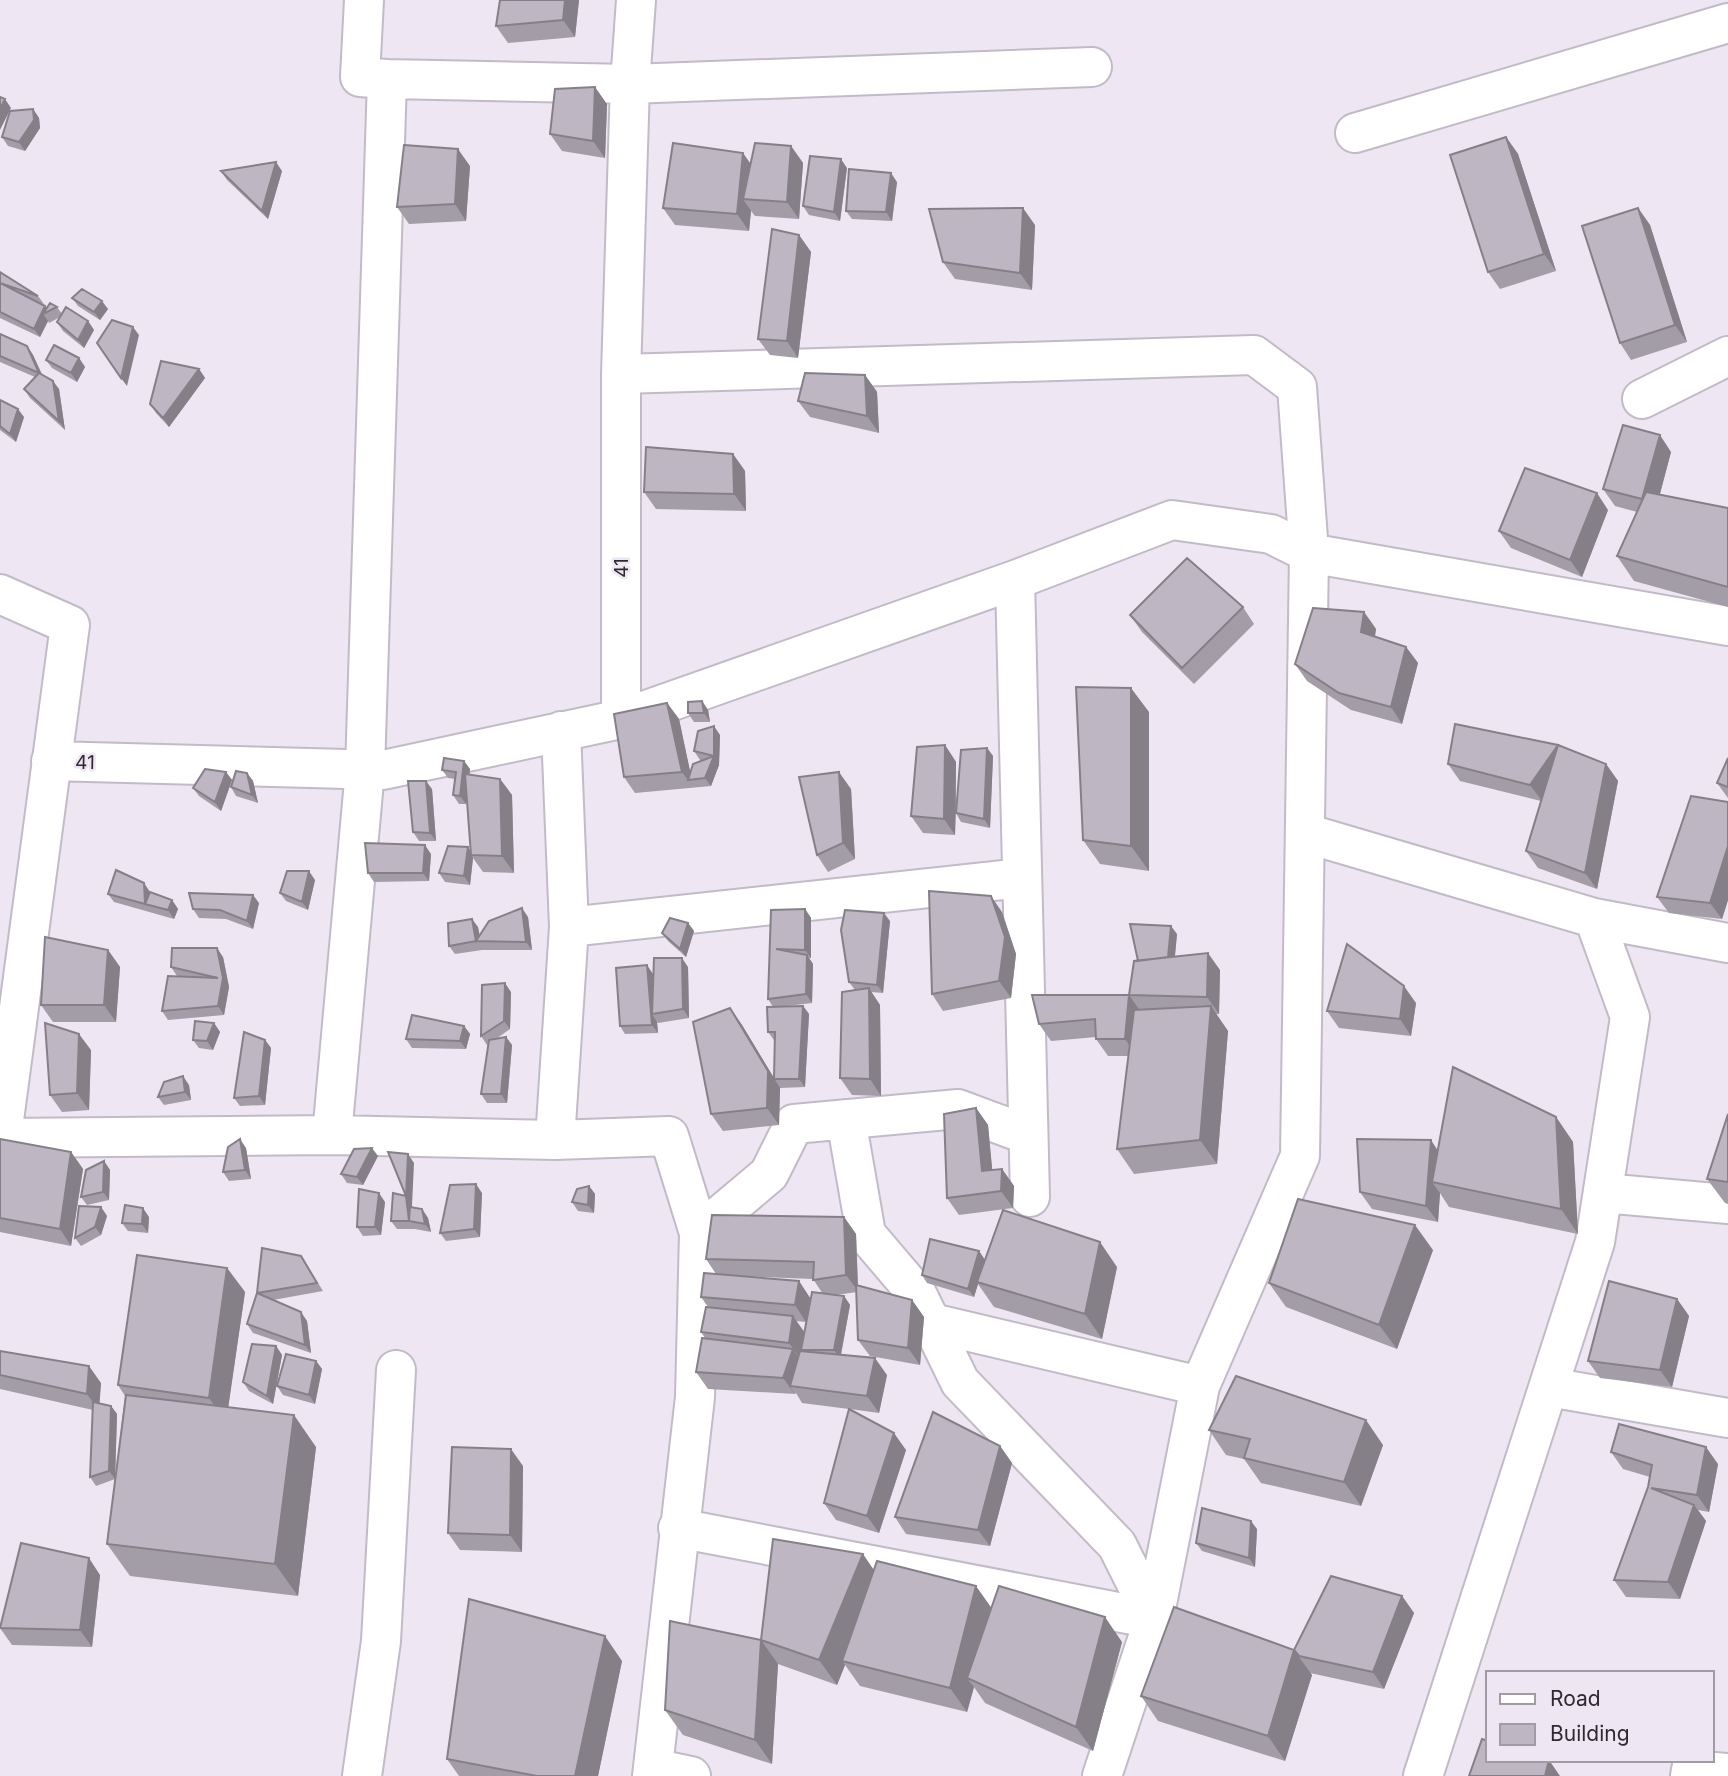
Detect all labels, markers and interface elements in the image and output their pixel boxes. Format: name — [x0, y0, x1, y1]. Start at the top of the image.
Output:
street label: 41 — [610, 558, 633, 578]
street label: 41 — [75, 751, 95, 774]
legend — [1486, 1671, 1714, 1762]
text: Road — [1550, 1686, 1601, 1711]
text: Building — [1550, 1721, 1630, 1746]

